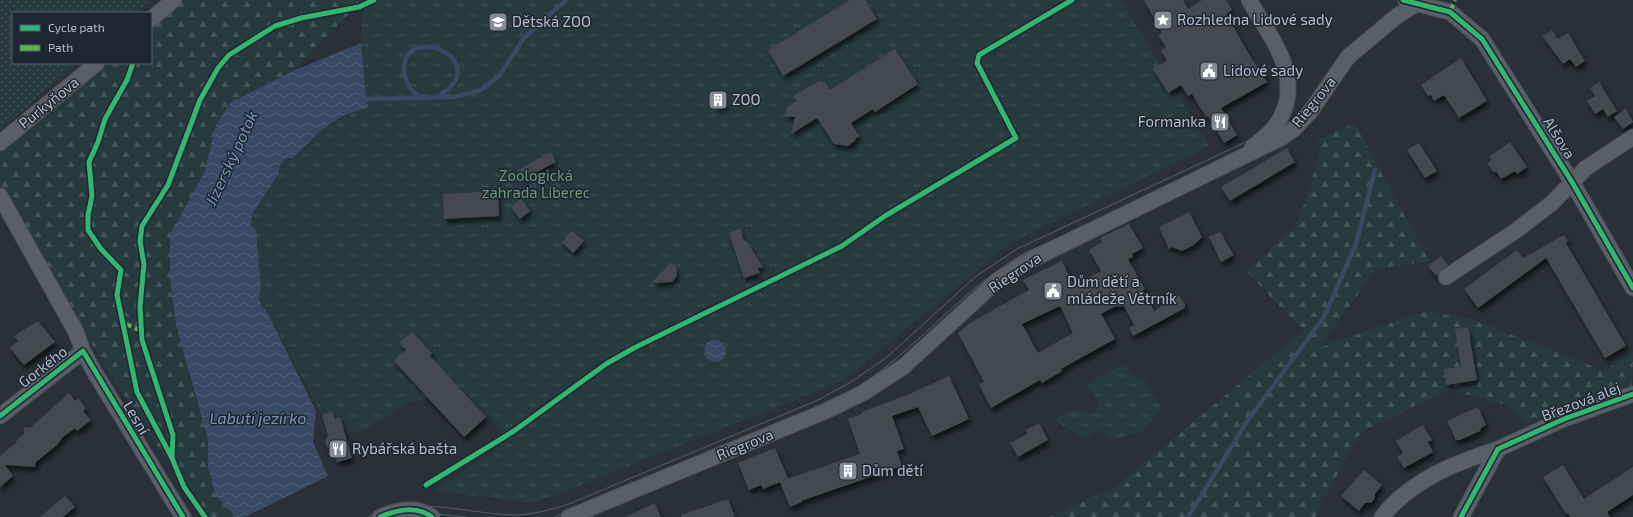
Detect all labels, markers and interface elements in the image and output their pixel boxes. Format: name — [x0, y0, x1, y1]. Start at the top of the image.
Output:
place icon: Rozhledna Lidové sady — [1152, 9, 1174, 31]
place label: Rozhledna Lidové sady — [1177, 10, 1333, 28]
school or university icon: Dětská ZOO — [487, 11, 509, 33]
legend — [12, 12, 152, 64]
place label: Dětská ZOO — [512, 12, 591, 30]
text: Cycle path — [48, 20, 105, 34]
text: Path — [48, 40, 73, 54]
public building icon: Lidové sady — [1198, 60, 1220, 82]
place label: Lidové sady — [1223, 61, 1303, 79]
street label: Purkyňova — [15, 72, 82, 132]
street label: Riegrova — [1287, 72, 1339, 130]
building icon: ZOO — [707, 89, 729, 111]
place label: ZOO — [732, 90, 760, 108]
water label: Jizerský potok — [200, 107, 262, 210]
restaurant icon: Formanka — [1209, 111, 1231, 133]
place label: Formanka — [1138, 112, 1206, 130]
street label: Alšova — [1540, 113, 1580, 162]
park label: Zoologická zahrada Liberec — [482, 166, 590, 201]
street label: Riegrova — [985, 248, 1044, 296]
place label: Dům dětí a mládeže Větrník — [1067, 272, 1177, 307]
public building icon: Dům dětí a mládeže Větrník — [1042, 280, 1064, 302]
street label: Gorkého — [15, 342, 70, 391]
street label: Březová alej — [1539, 378, 1623, 425]
street label: Lesní — [120, 398, 154, 439]
water label: Labutí jezírko — [209, 408, 307, 428]
street label: Riegrova — [714, 425, 776, 464]
restaurant icon: Rybářská bašta — [327, 438, 349, 460]
place label: Rybářská bašta — [352, 439, 457, 457]
building icon: Dům dětí — [837, 460, 859, 482]
place label: Dům dětí — [862, 461, 924, 479]

